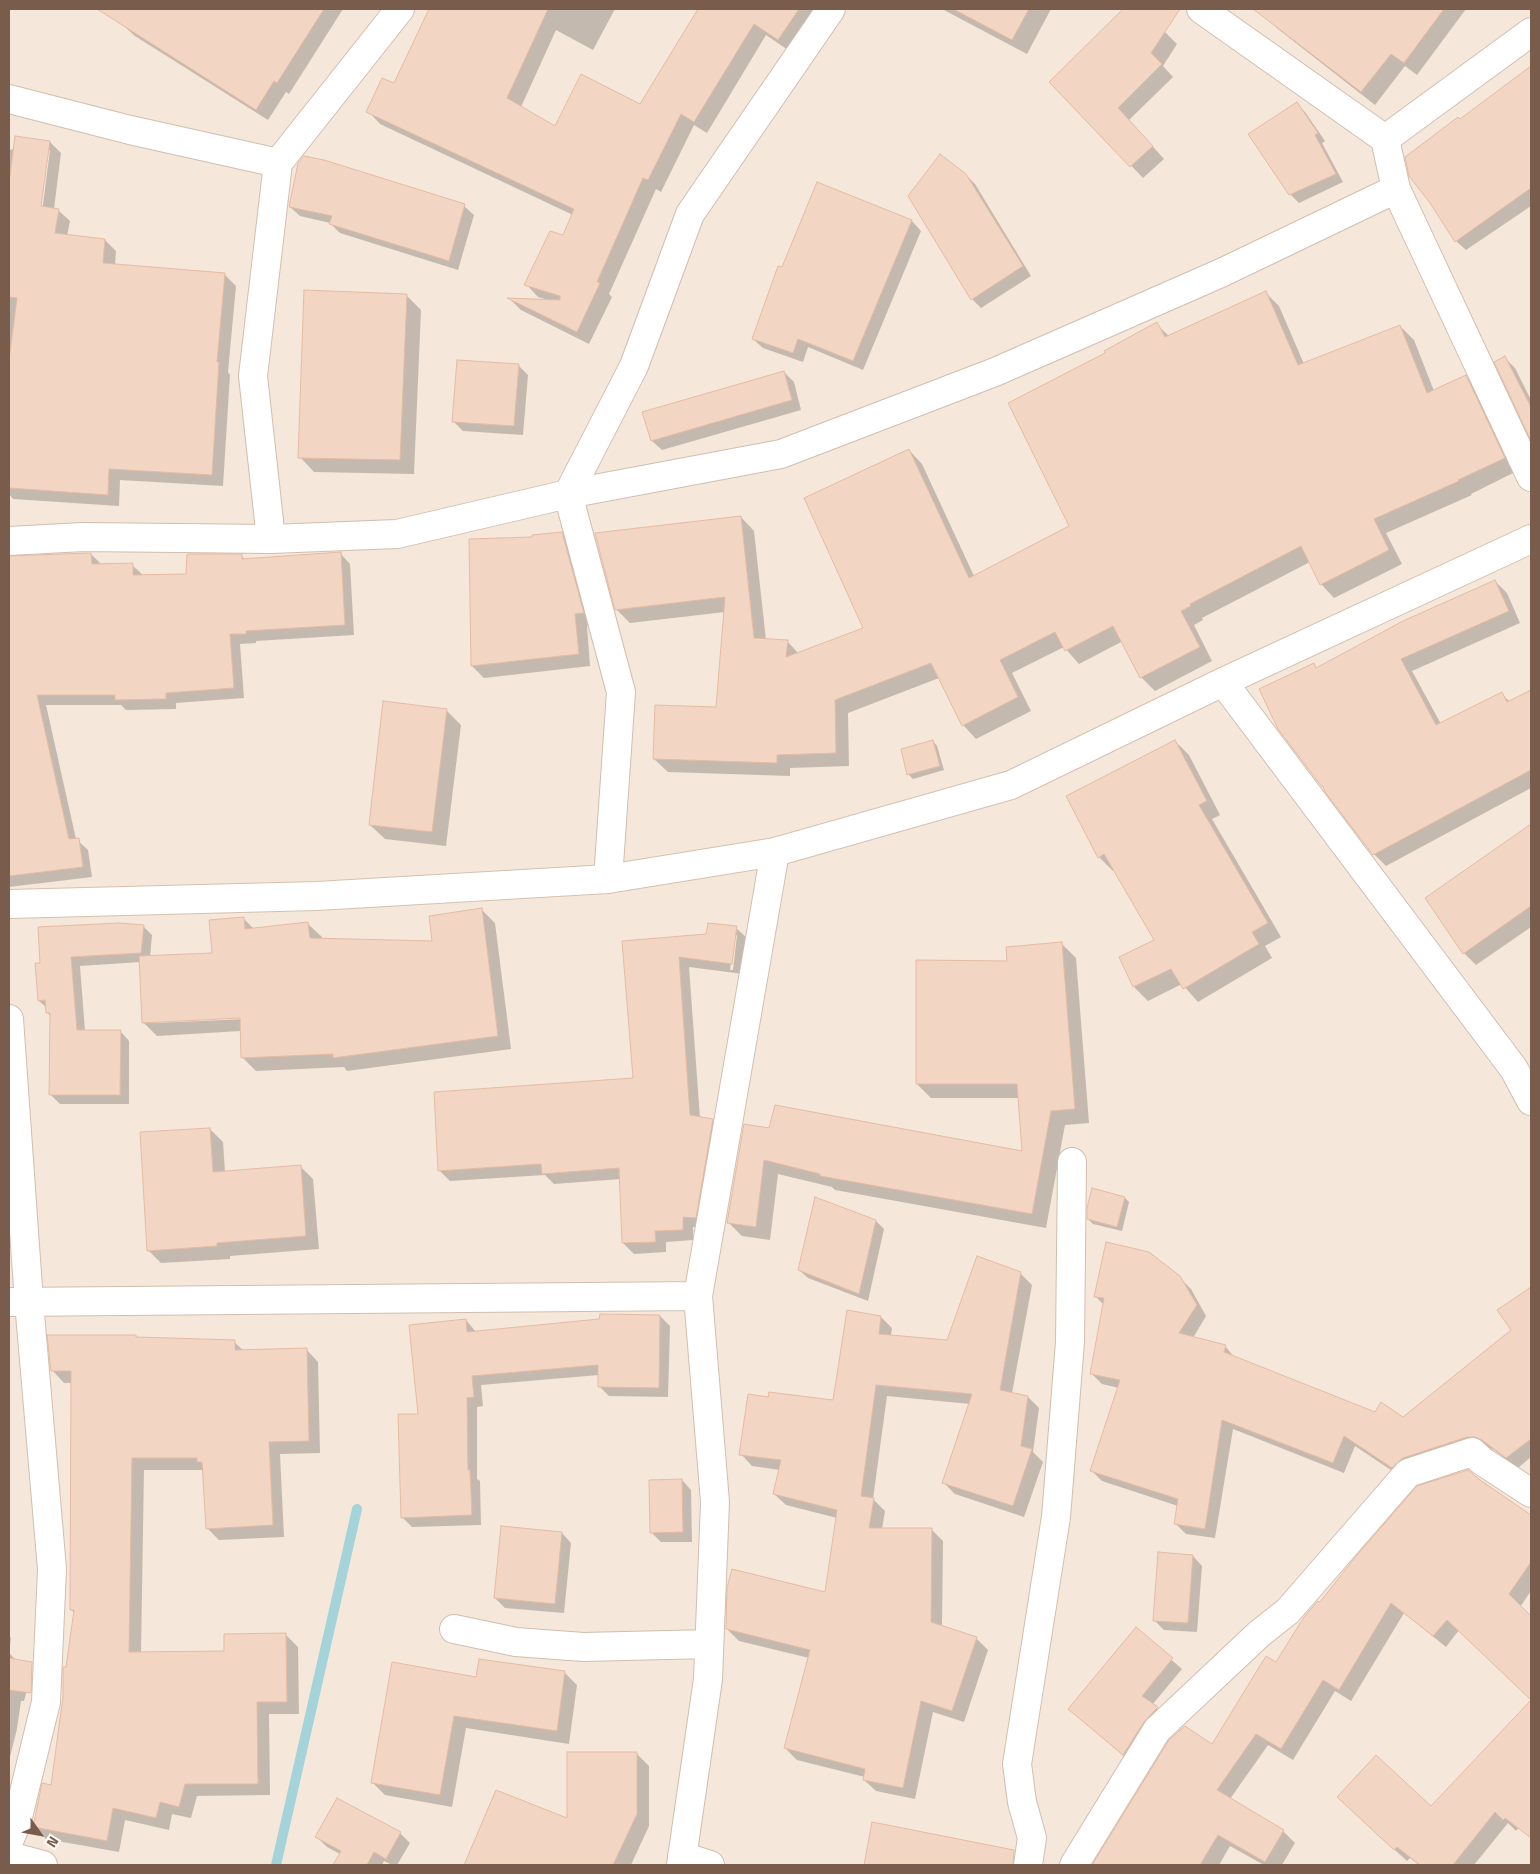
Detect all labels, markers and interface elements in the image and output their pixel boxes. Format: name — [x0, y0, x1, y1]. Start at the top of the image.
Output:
north arrow — [15, 1809, 65, 1859]
text: N — [42, 1833, 65, 1852]

